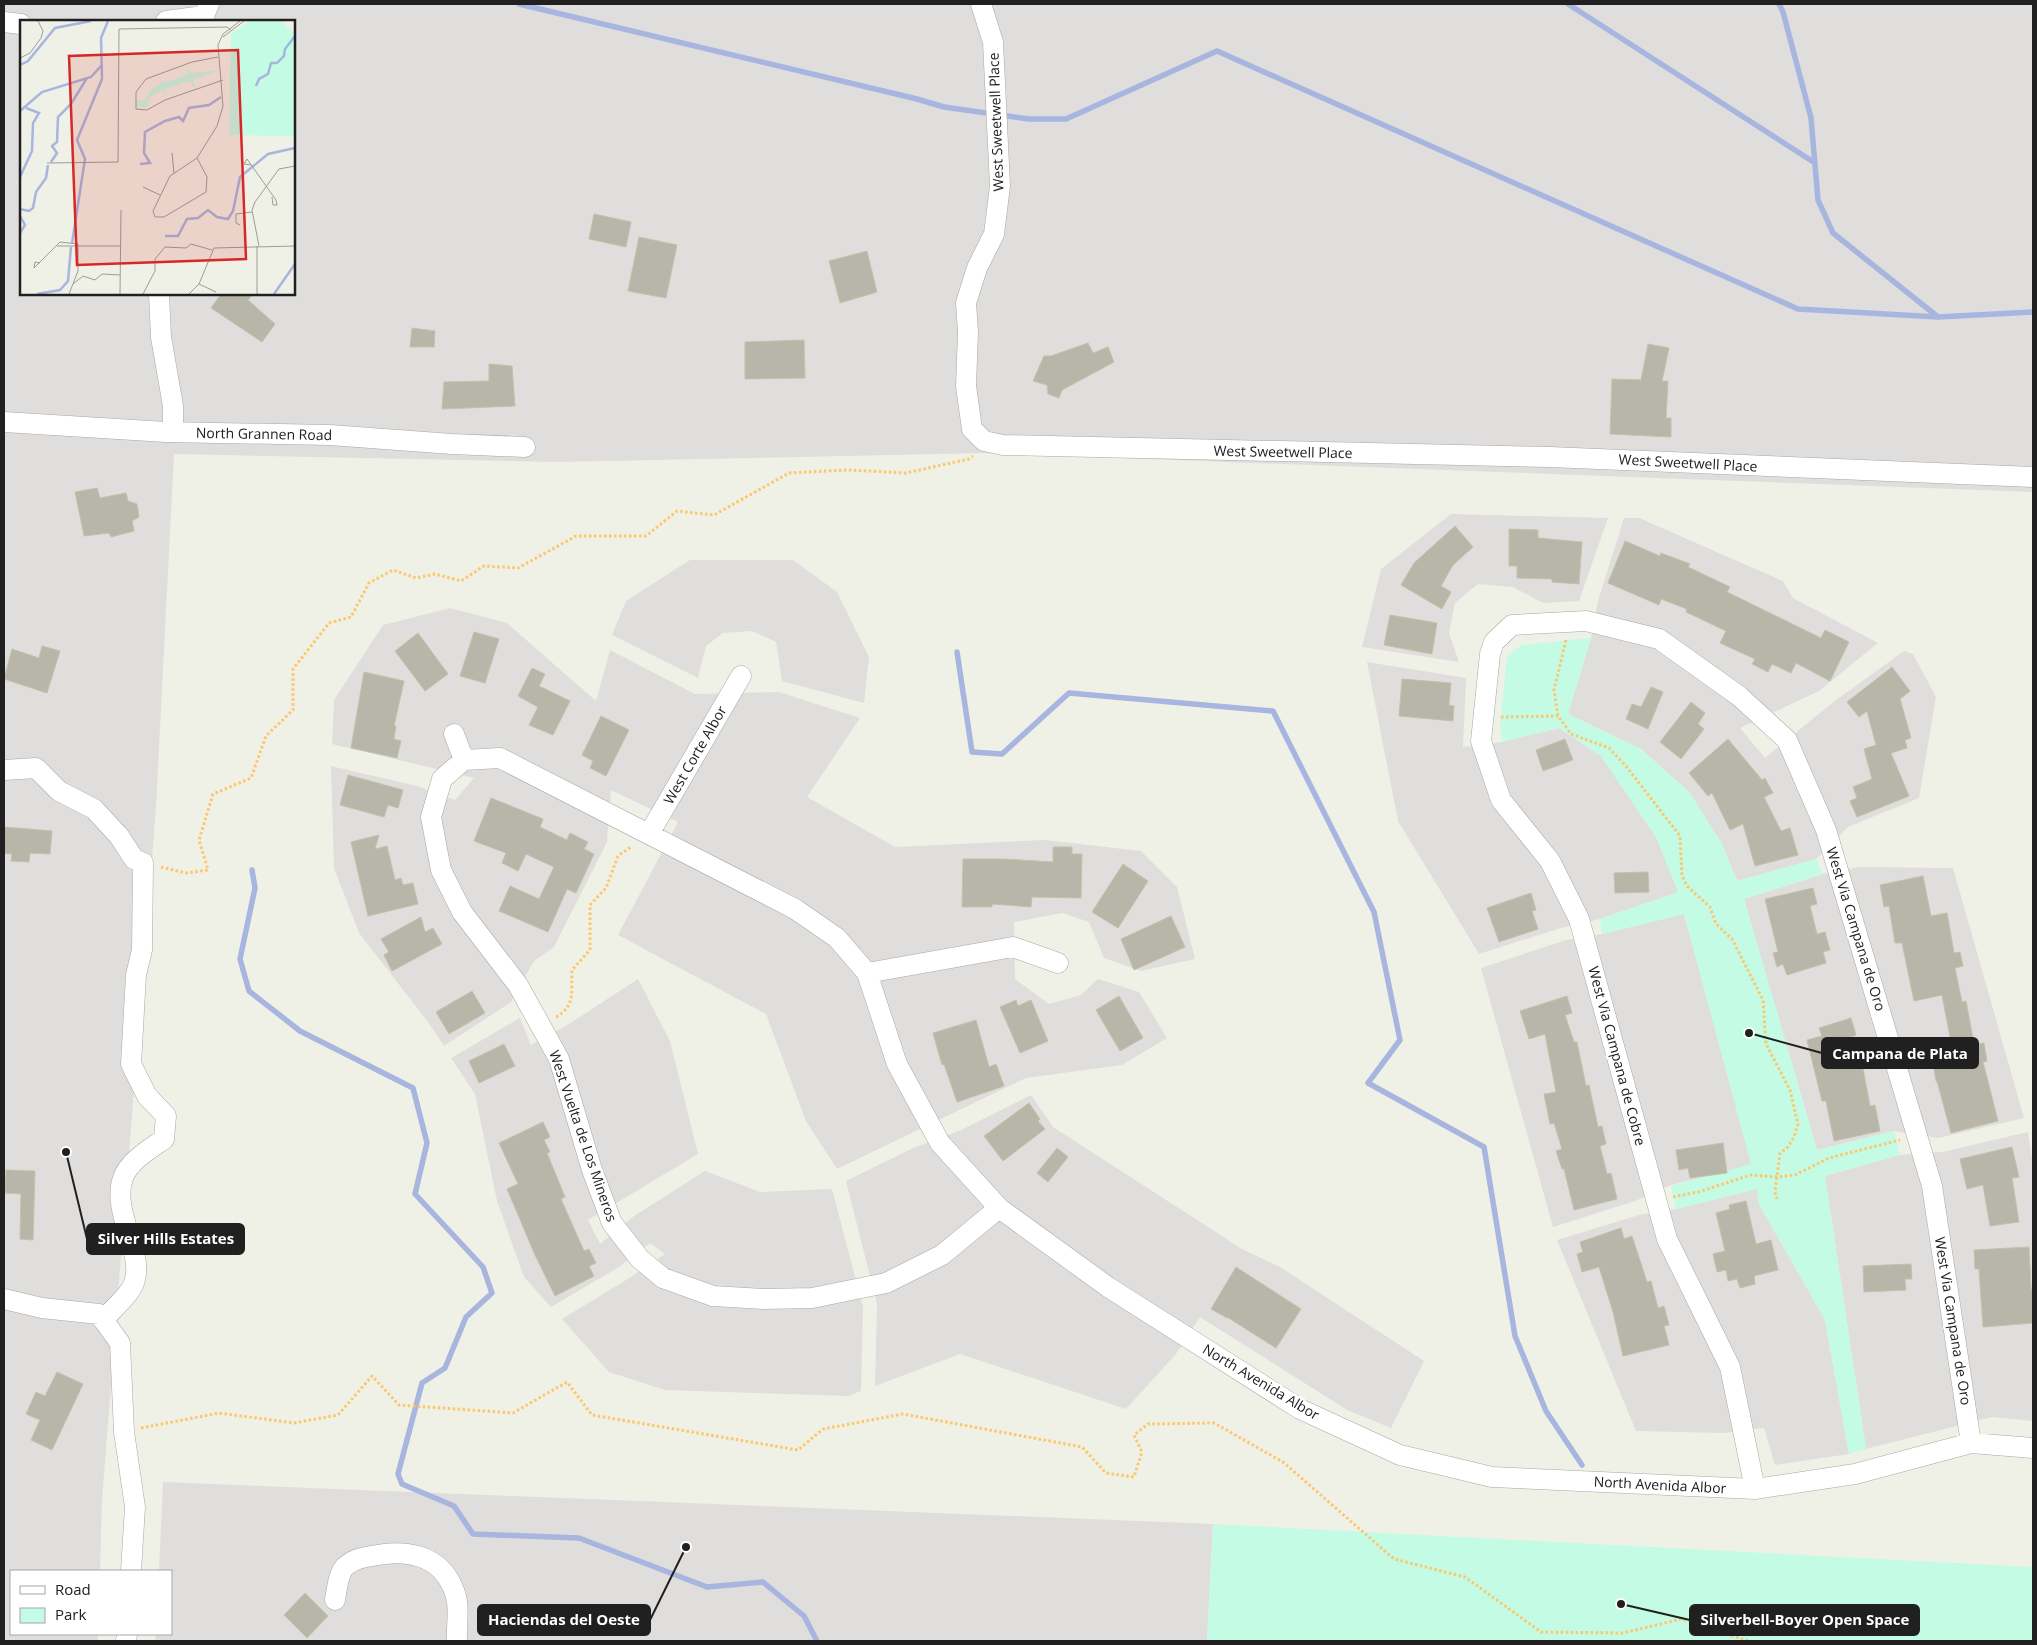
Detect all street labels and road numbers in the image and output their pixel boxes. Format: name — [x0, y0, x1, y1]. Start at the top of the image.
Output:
street label: West Sweetwell Place — [984, 52, 1007, 192]
street label: North Grannen Road — [196, 423, 332, 444]
street label: West Sweetwell Place — [1213, 441, 1353, 462]
street label: West Sweetwell Place — [1618, 449, 1758, 476]
street label: West Corte Albor — [659, 702, 731, 807]
street label: West Via Campana de Oro — [1822, 845, 1890, 1013]
street label: West Via Campana de Cobre — [1584, 964, 1651, 1148]
street label: West Vuelta de Los Mineros — [545, 1047, 622, 1224]
street label: West Via Campana de Oro — [1931, 1235, 1976, 1407]
street label: North Avenida Albor — [1199, 1339, 1323, 1424]
street label: North Avenida Albor — [1593, 1472, 1727, 1497]

